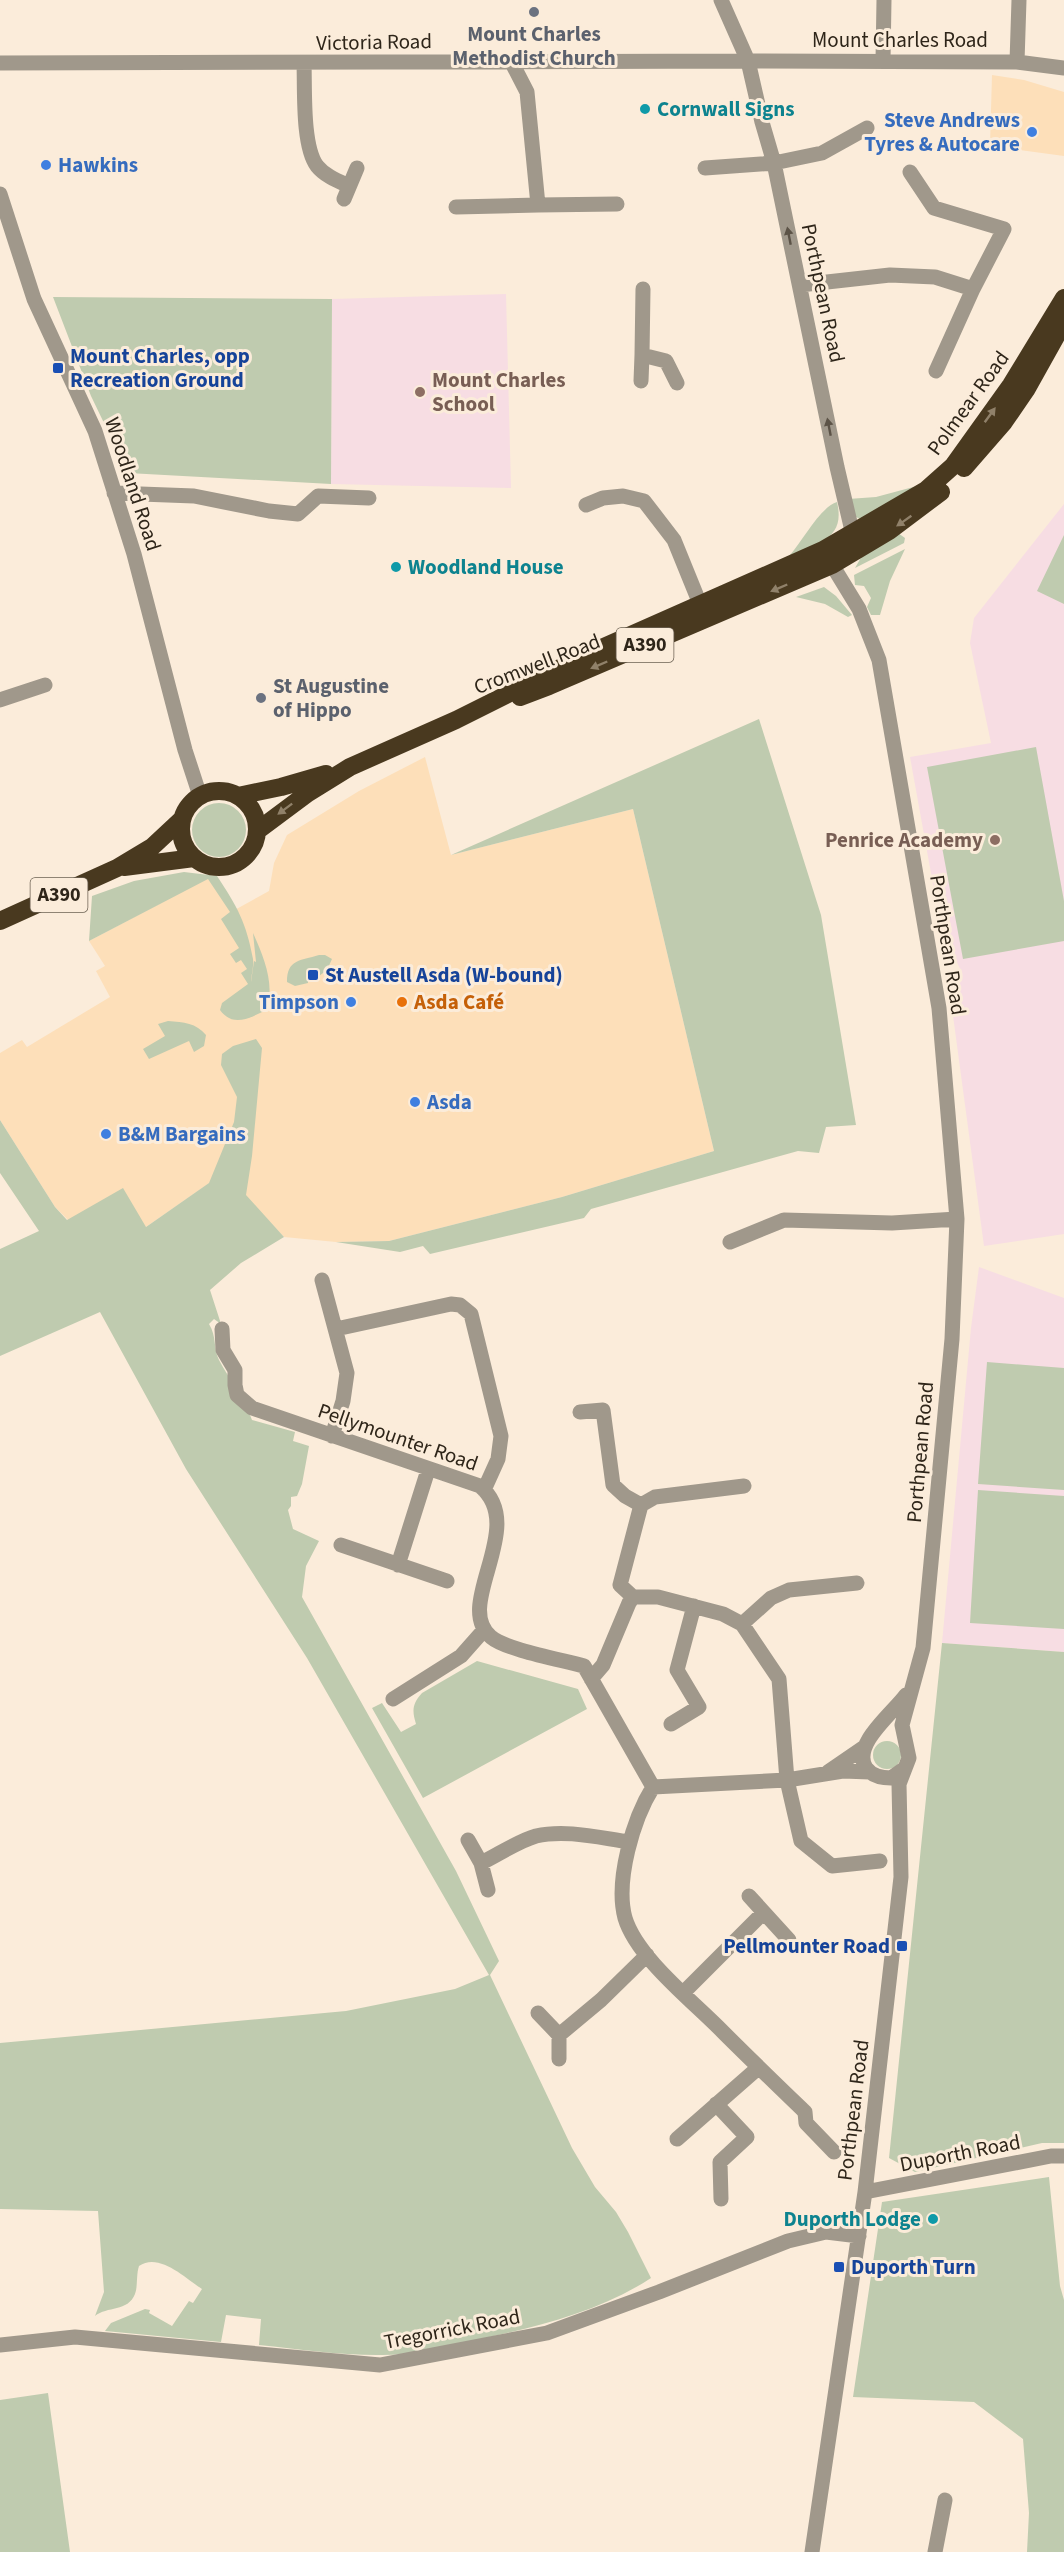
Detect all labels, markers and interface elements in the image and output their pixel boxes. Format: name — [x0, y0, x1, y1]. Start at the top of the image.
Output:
marker: Mount Charles Methodist Church — [527, 5, 541, 19]
place label: Mount Charles Methodist Church — [452, 19, 616, 73]
street label: Mount Charles Road — [812, 25, 988, 55]
street label: Victoria Road — [316, 26, 432, 58]
place label: Cornwall Signs — [657, 94, 795, 124]
marker: Cornwall Signs — [638, 102, 652, 116]
place label: Steve Andrews Tyres & Autocare — [864, 105, 1020, 159]
marker: Steve Andrews Tyres & Autocare — [1025, 125, 1039, 139]
place label: Hawkins — [58, 150, 138, 180]
marker: Hawkins — [39, 158, 53, 172]
street label: Porthpean Road — [794, 221, 852, 365]
one-way arrow — [784, 227, 793, 246]
place label: Mount Charles, opp Recreation Ground — [70, 341, 250, 395]
street label: Polmear Road — [920, 345, 1016, 461]
marker: Mount Charles, opp Recreation Ground — [51, 361, 65, 375]
place label: Mount Charles School — [432, 365, 566, 419]
marker: Mount Charles School — [413, 385, 427, 399]
one-way arrow — [983, 408, 995, 423]
street label: Woodland Road — [97, 413, 169, 555]
one-way arrow — [824, 418, 833, 437]
one-way arrow — [896, 515, 912, 527]
place label: Woodland House — [408, 552, 564, 582]
marker: Woodland House — [389, 560, 403, 574]
one-way arrow — [769, 583, 787, 593]
street label: Cromwell Road — [469, 626, 605, 702]
road number: A390 — [616, 628, 674, 662]
one-way arrow — [590, 660, 608, 670]
place label: St Augustine of Hippo — [273, 671, 389, 725]
marker: St Augustine of Hippo — [254, 691, 268, 705]
one-way arrow — [277, 803, 293, 816]
place label: Penrice Academy — [825, 825, 983, 855]
marker: Penrice Academy — [988, 833, 1002, 847]
street label: Porthpean Road — [922, 873, 974, 1017]
road number: A390 — [31, 878, 88, 912]
place label: St Austell Asda (W-bound) — [325, 960, 563, 990]
marker: St Austell Asda (W-bound) — [306, 968, 320, 982]
place label: Timpson — [259, 987, 339, 1017]
place label: Asda Café — [413, 987, 504, 1017]
marker: Timpson — [344, 995, 358, 1009]
marker: Asda Café — [395, 995, 409, 1009]
place label: Asda — [426, 1087, 472, 1117]
marker: Asda — [408, 1095, 422, 1109]
place label: B&M Bargains — [118, 1119, 246, 1149]
marker: B&M Bargains — [99, 1127, 113, 1141]
street label: Porthpean Road — [899, 1380, 941, 1524]
street label: Pellymounter Road — [314, 1396, 482, 1478]
place label: Pellmounter Road — [723, 1931, 890, 1961]
marker: Pellmounter Road — [895, 1939, 909, 1953]
street label: Porthpean Road — [829, 2038, 877, 2182]
street label: Duporth Road — [897, 2127, 1023, 2179]
place label: Duporth Lodge — [783, 2204, 921, 2234]
marker: Duporth Lodge — [926, 2212, 940, 2226]
place label: Duporth Turn — [851, 2252, 976, 2282]
marker: Duporth Turn — [832, 2260, 846, 2274]
street label: Tregorrick Road — [381, 2301, 523, 2357]

